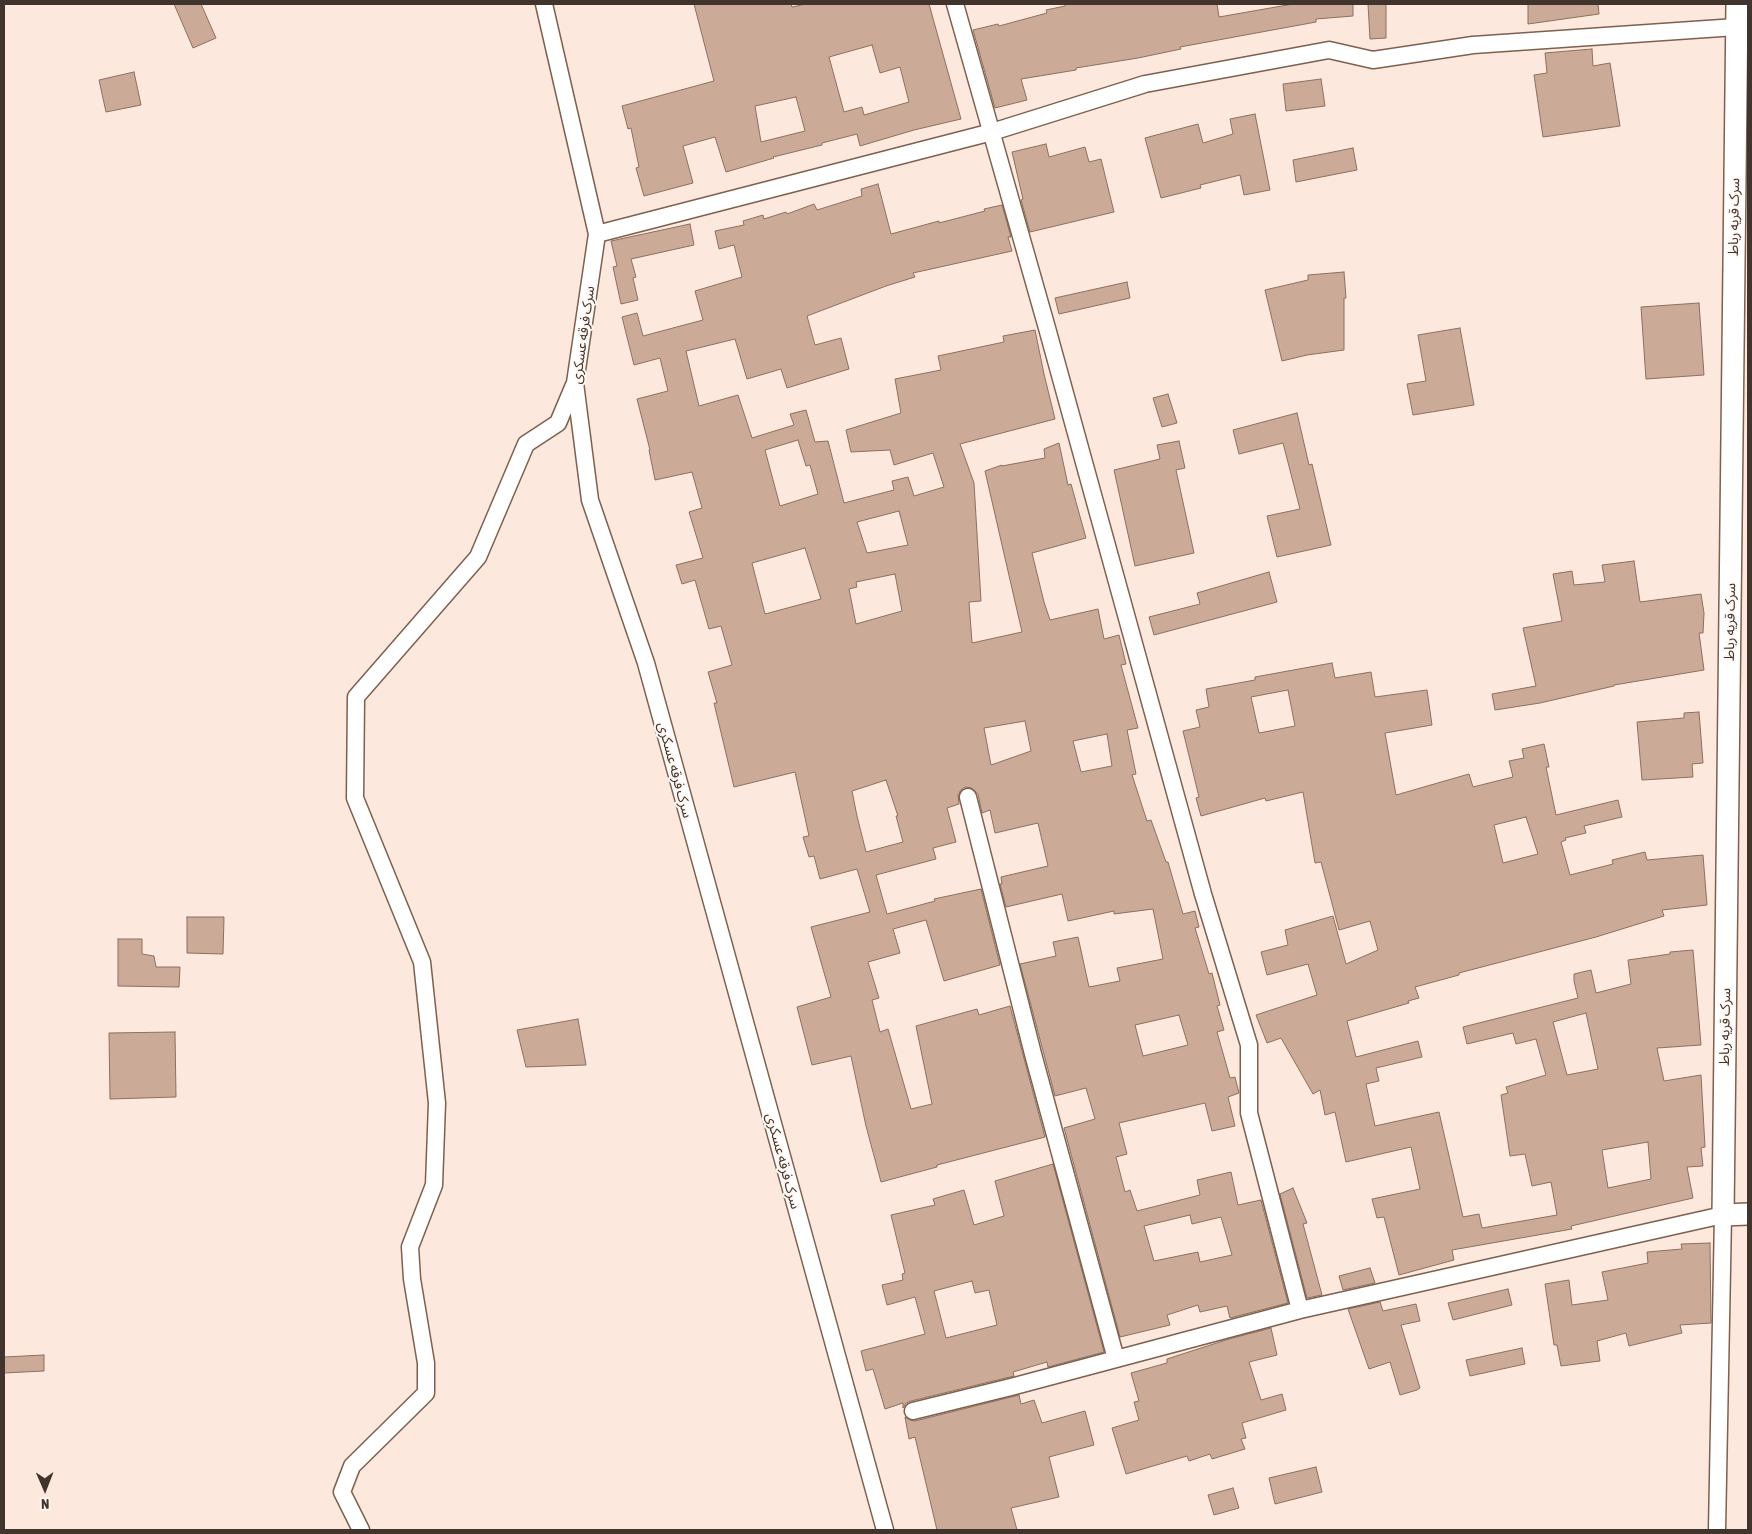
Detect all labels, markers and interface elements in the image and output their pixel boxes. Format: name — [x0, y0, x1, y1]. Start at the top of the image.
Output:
street label: سرک قریه رباط — [1725, 178, 1743, 256]
street label: سرک فرقه عسکری — [568, 285, 598, 385]
street label: سرک قریه رباط — [1721, 583, 1739, 661]
street label: سرک فرقه عسکری — [654, 720, 696, 820]
street label: سرک قریه رباط — [1716, 988, 1734, 1066]
street label: سرک فرقه عسکری — [762, 1111, 804, 1211]
north arrow — [20, 1464, 70, 1514]
text: N — [41, 1496, 50, 1512]

